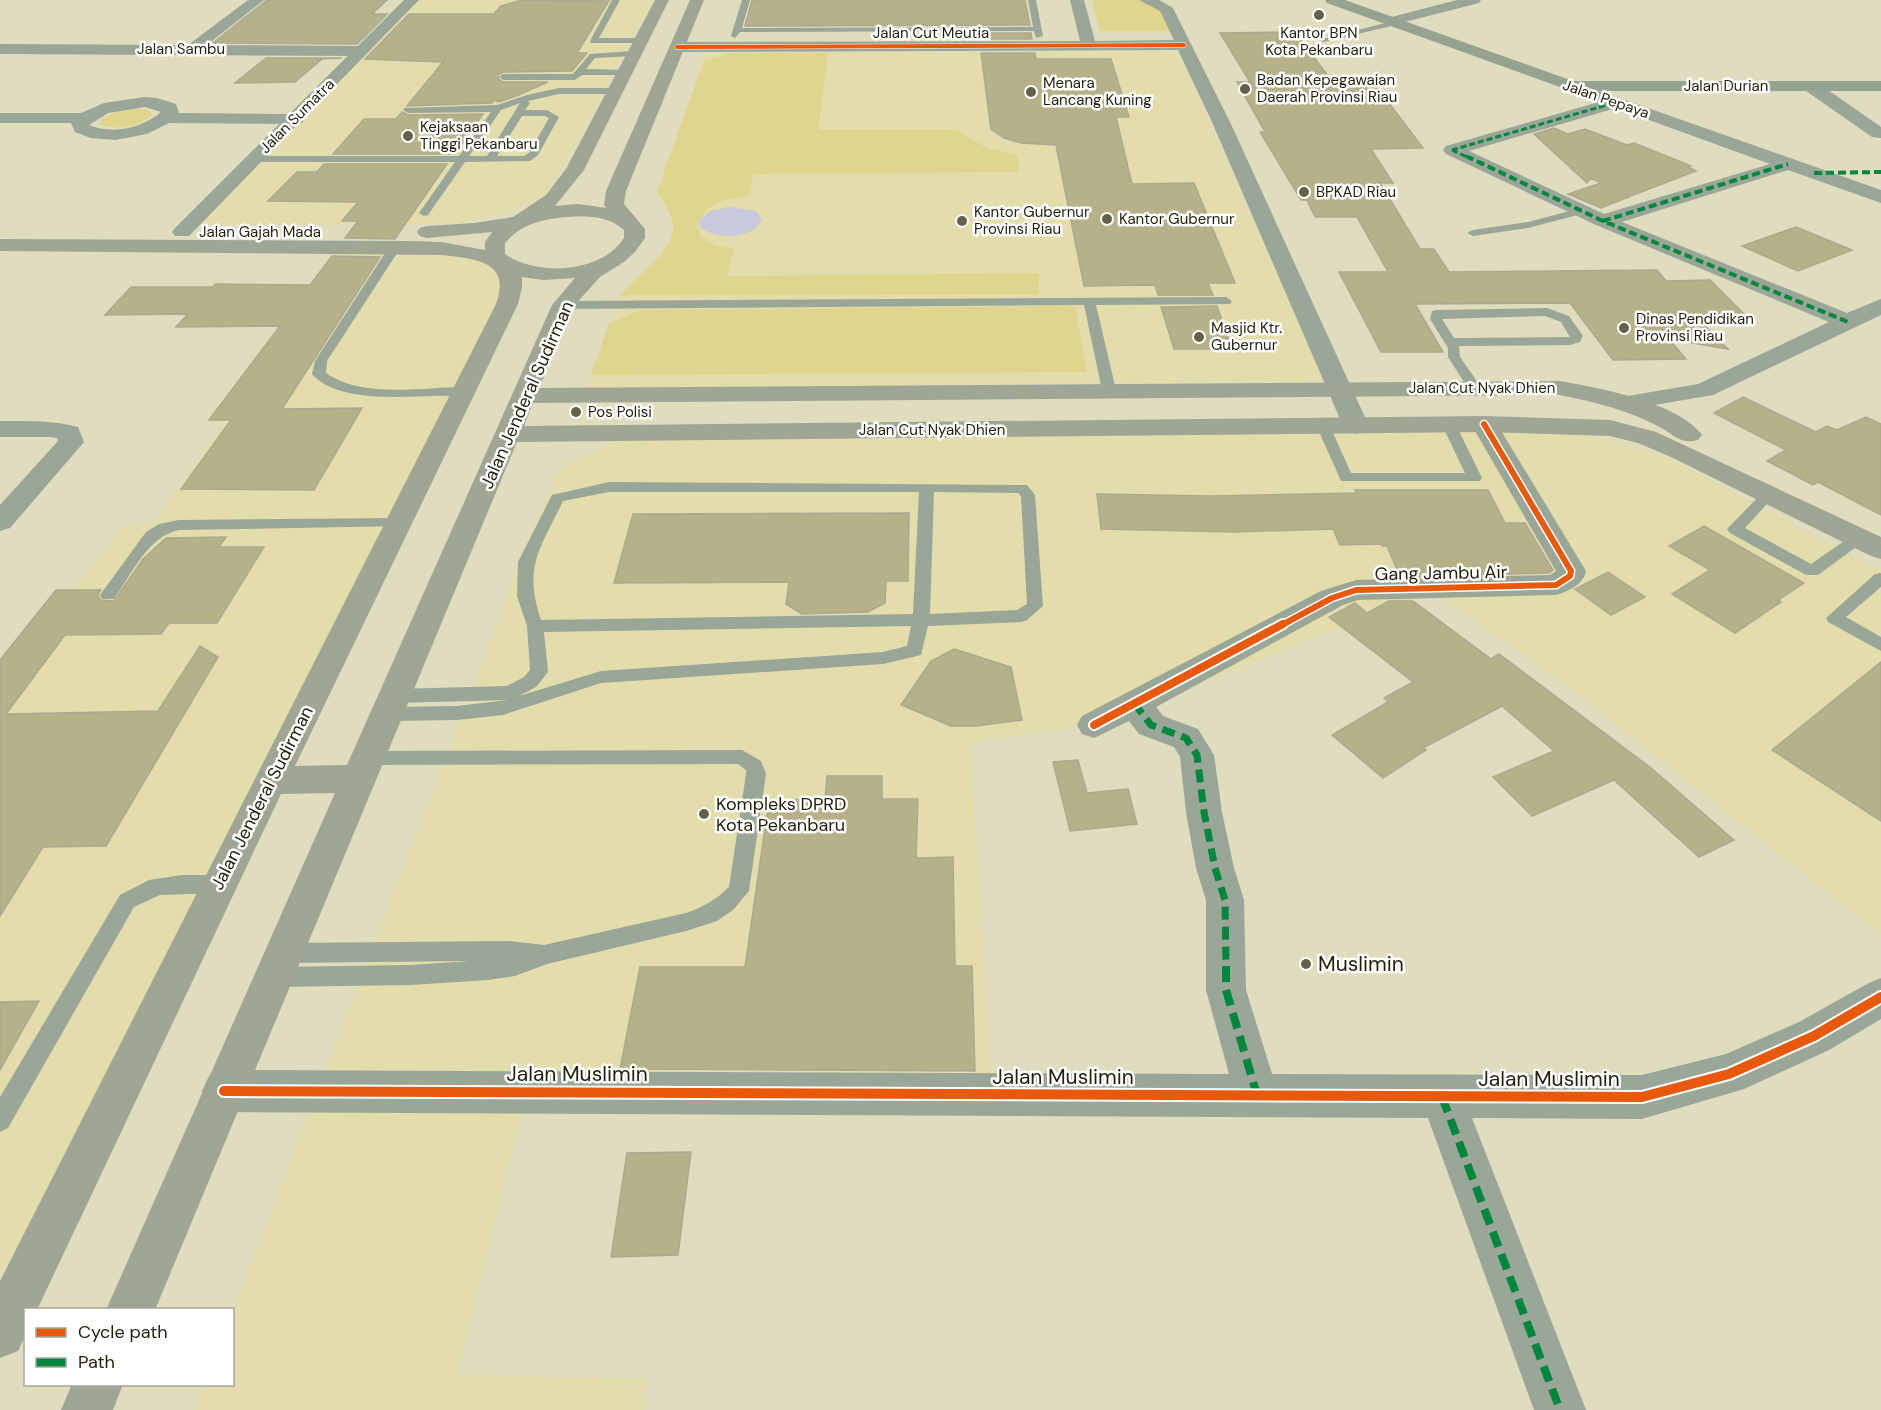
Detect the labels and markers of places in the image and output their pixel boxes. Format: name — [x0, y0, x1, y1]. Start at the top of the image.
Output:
marker: Kantor BPN Kota Pekanbaru — [1312, 8, 1326, 22]
place label: Kantor BPN Kota Pekanbaru — [1265, 23, 1373, 60]
place label: Badan Kepegawaian Daerah Provinsi Riau — [1257, 70, 1397, 107]
place label: Menara Lancang Kuning — [1043, 73, 1152, 110]
marker: Badan Kepegawaian Daerah Provinsi Riau — [1238, 82, 1252, 96]
marker: Menara Lancang Kuning — [1024, 85, 1038, 99]
place label: Kejaksaan Tinggi Pekanbaru — [420, 117, 538, 154]
marker: Kejaksaan Tinggi Pekanbaru — [401, 129, 415, 143]
place label: BPKAD Riau — [1316, 182, 1396, 202]
marker: BPKAD Riau — [1297, 185, 1311, 199]
place label: Kantor Gubernur Provinsi Riau — [974, 202, 1090, 239]
place label: Kantor Gubernur — [1119, 209, 1235, 229]
marker: Kantor Gubernur — [1100, 212, 1114, 226]
marker: Kantor Gubernur Provinsi Riau — [955, 214, 969, 228]
place label: Dinas Pendidikan Provinsi Riau — [1636, 309, 1754, 346]
place label: Masjid Ktr. Gubernur — [1211, 318, 1282, 355]
marker: Dinas Pendidikan Provinsi Riau — [1617, 321, 1631, 335]
marker: Masjid Ktr. Gubernur — [1192, 330, 1206, 344]
place label: Pos Polisi — [588, 402, 652, 422]
marker: Pos Polisi — [569, 405, 583, 419]
place label: Kompleks DPRD Kota Pekanbaru — [716, 792, 846, 837]
marker: Kompleks DPRD Kota Pekanbaru — [697, 807, 711, 821]
place label: Muslimin — [1318, 950, 1404, 978]
marker: Muslimin — [1299, 957, 1313, 971]

